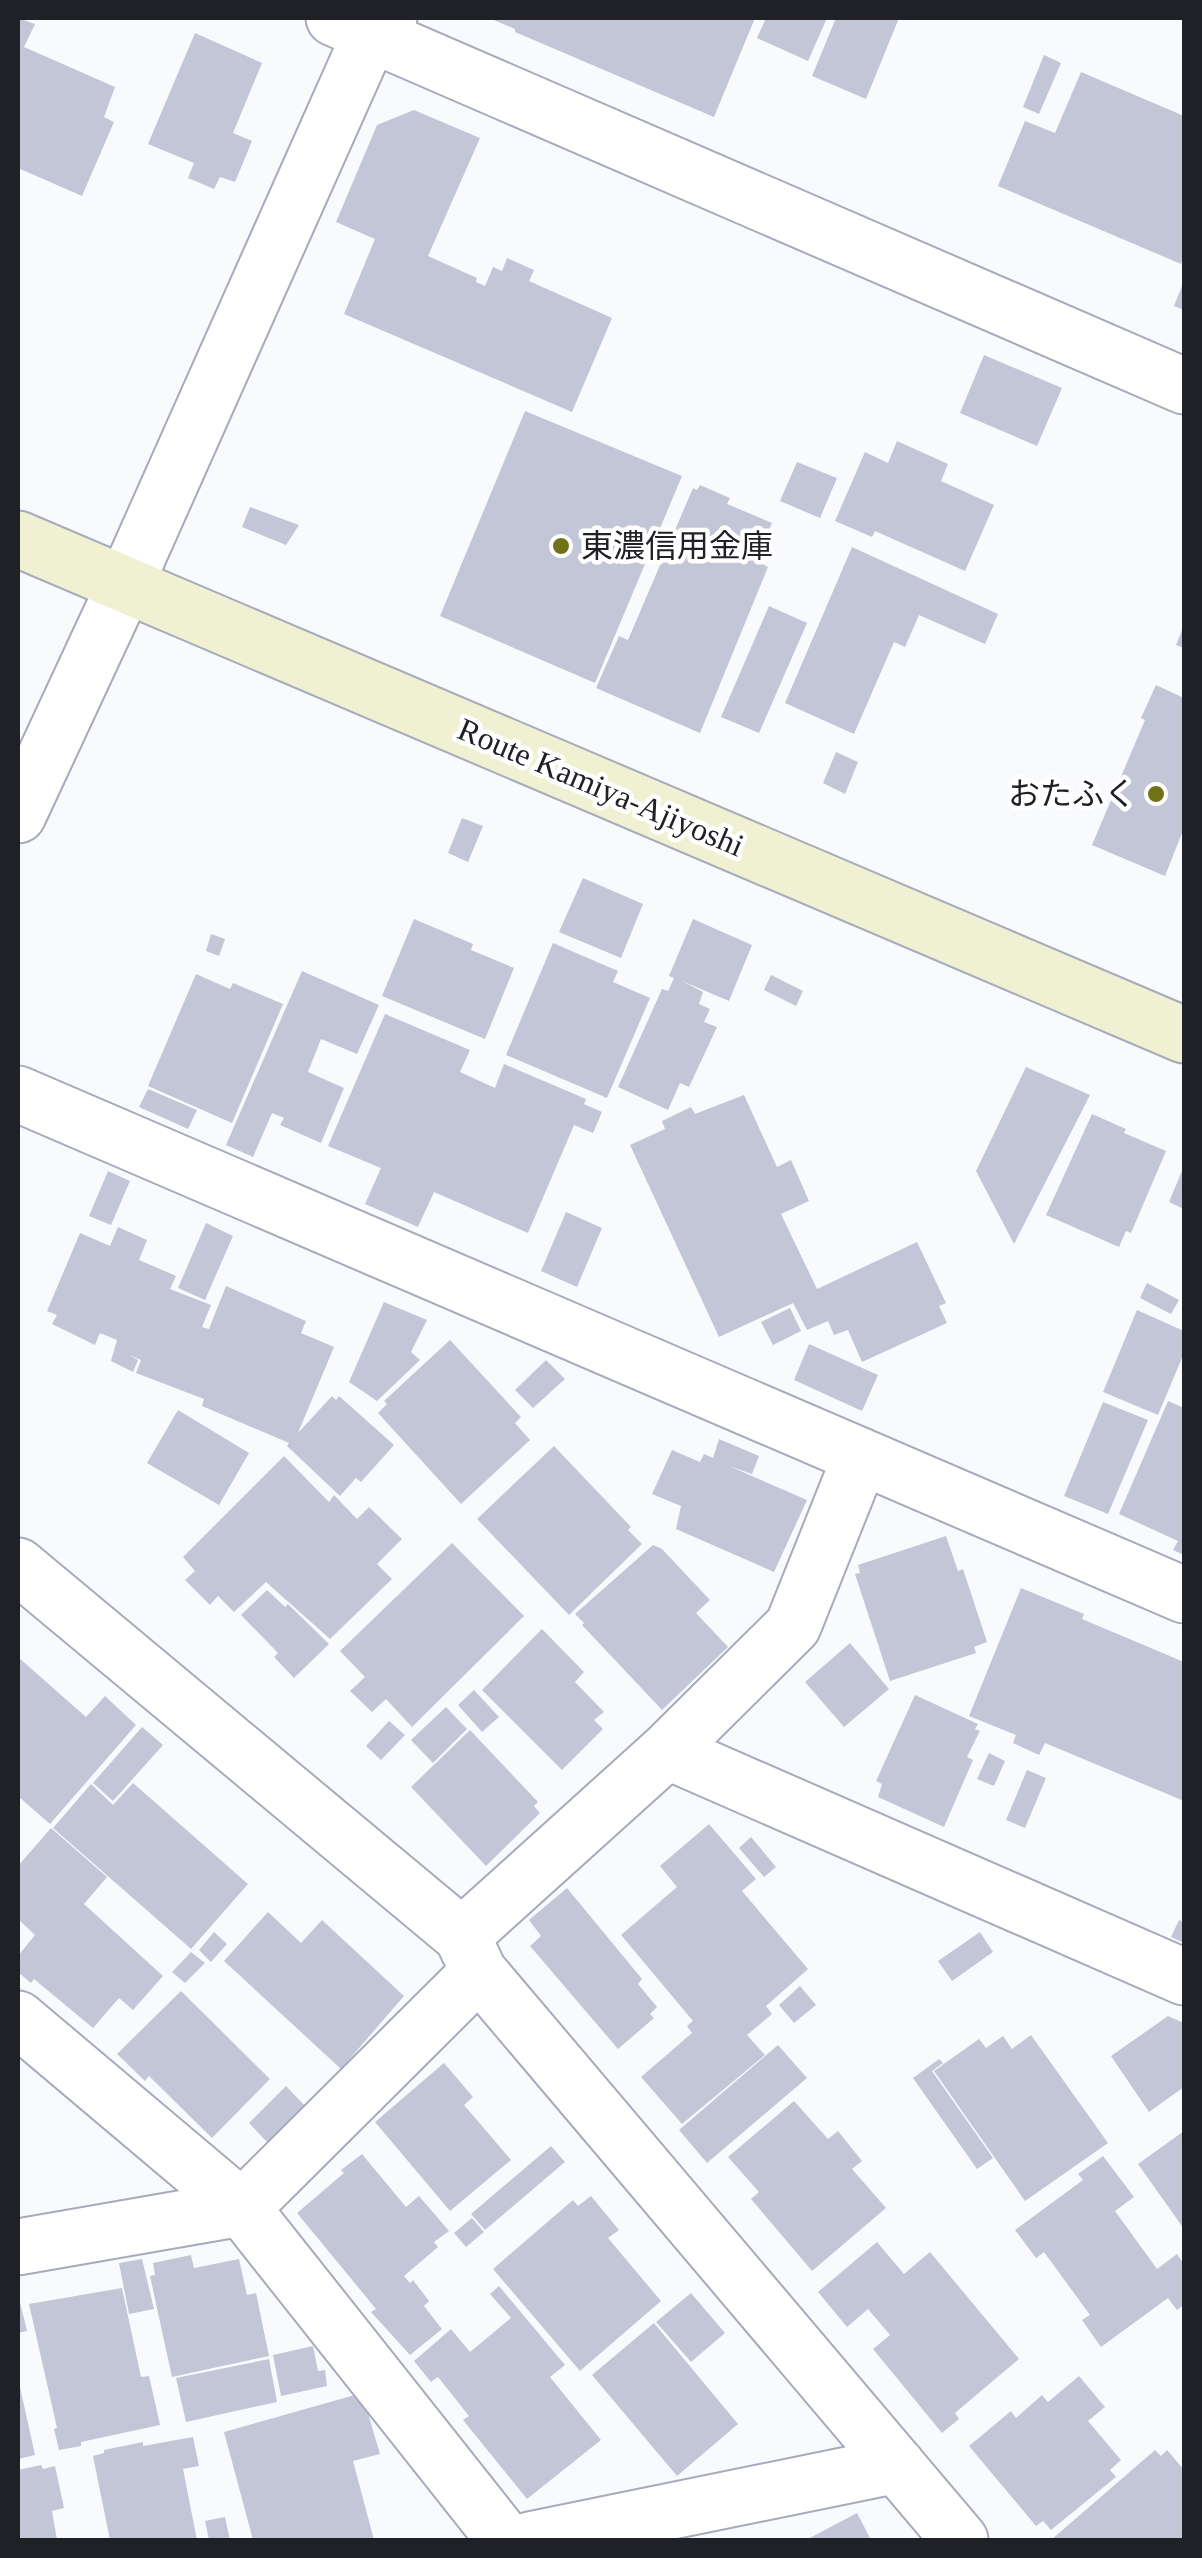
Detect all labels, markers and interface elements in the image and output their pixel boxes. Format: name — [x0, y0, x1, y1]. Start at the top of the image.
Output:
place label: 東濃信用金庫 — [581, 528, 773, 564]
marker: 東濃信用金庫 — [550, 535, 572, 557]
street label: Route Kamiya-Ajiyoshi — [453, 711, 749, 864]
place label: おたふく — [1008, 776, 1136, 812]
marker: おたふく — [1145, 783, 1167, 805]

